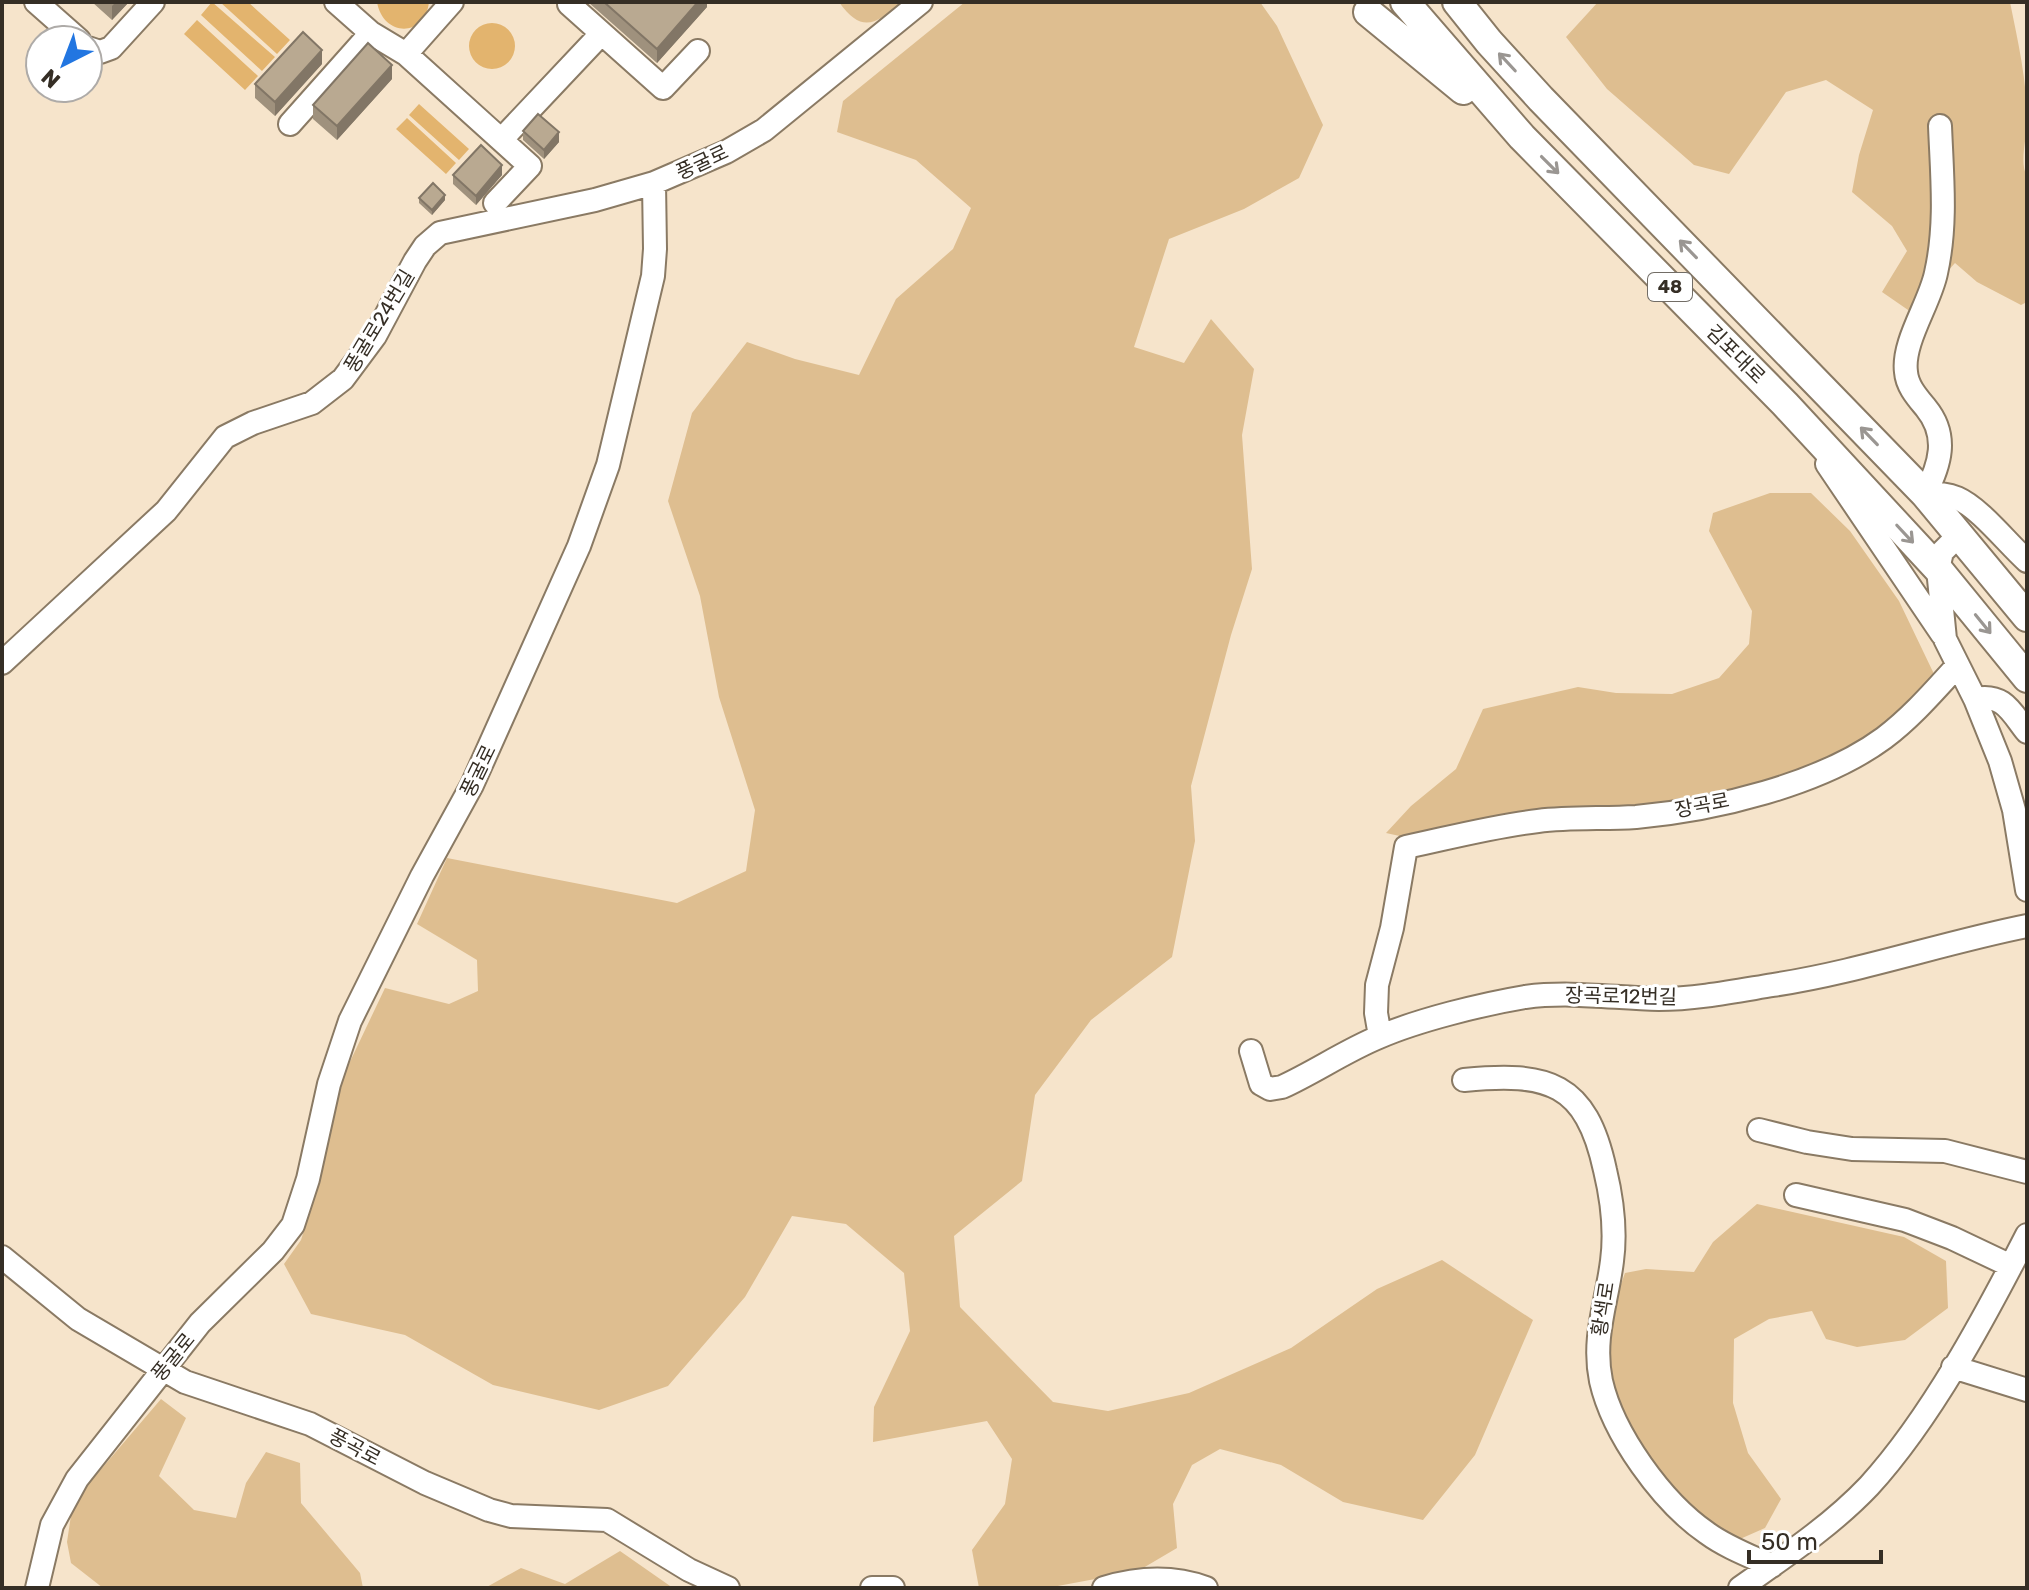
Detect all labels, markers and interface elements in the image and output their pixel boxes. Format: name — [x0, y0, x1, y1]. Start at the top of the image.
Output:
north arrow — [24, 24, 104, 104]
one-way arrow — [1498, 52, 1517, 72]
text: N — [36, 63, 66, 94]
street label: 풍굴로 — [672, 139, 732, 185]
one-way arrow — [1540, 155, 1559, 175]
one-way arrow — [1679, 240, 1698, 259]
street label: 풍굴로24번길 — [339, 265, 419, 377]
road number: 48 — [1648, 273, 1692, 301]
street label: 김포대로 — [1701, 319, 1771, 389]
one-way arrow — [1860, 426, 1879, 446]
one-way arrow — [1895, 523, 1913, 543]
one-way arrow — [1974, 613, 1992, 633]
street label: 풍굴로 — [455, 741, 501, 801]
street label: 장곡로 — [1673, 788, 1731, 822]
street label: 장곡로12번길 — [1565, 983, 1677, 1009]
street label: 황색로 — [1587, 1280, 1619, 1338]
street label: 풍굴로 — [146, 1328, 200, 1386]
street label: 풍곡로 — [325, 1423, 385, 1471]
scale bar — [1749, 1514, 1881, 1564]
text: 50 m — [1761, 1528, 1818, 1556]

